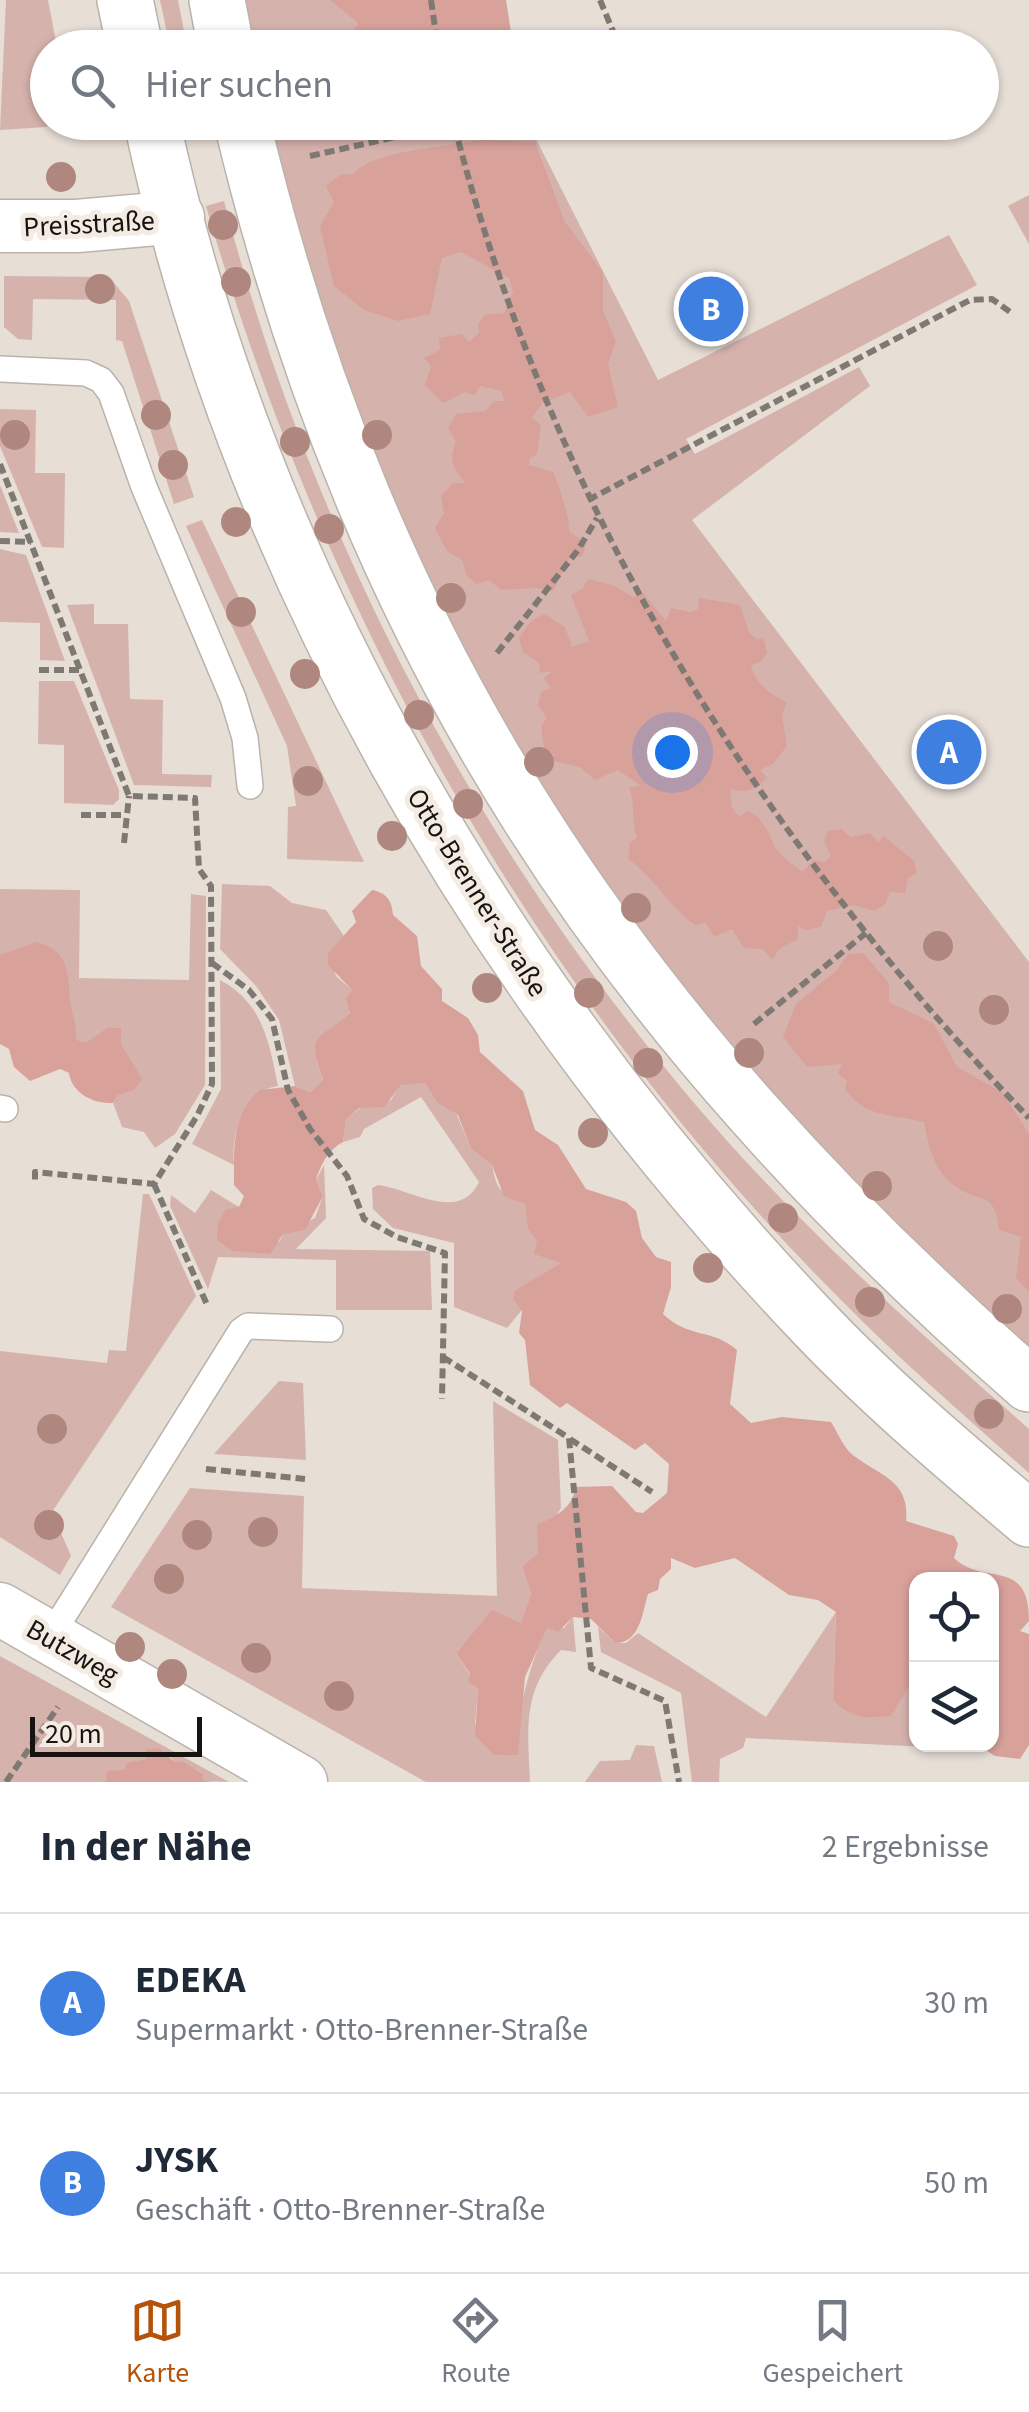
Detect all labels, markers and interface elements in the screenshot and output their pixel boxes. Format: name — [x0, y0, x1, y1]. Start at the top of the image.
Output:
search box — [30, 30, 999, 140]
icon: search — [65, 58, 120, 113]
text: Hier suchen — [145, 58, 333, 112]
street label: Preisstraße — [22, 201, 156, 247]
pin: B — [678, 272, 744, 346]
pin: A — [916, 714, 982, 790]
your location — [647, 727, 698, 778]
street label: Otto-Brenner-Straße — [397, 781, 557, 1005]
map controls — [909, 1572, 999, 1752]
button: locate — [909, 1572, 999, 1662]
street label: Butzweg — [19, 1609, 126, 1694]
button: layers — [909, 1662, 999, 1752]
scale bar — [30, 1712, 202, 1756]
text: 20 m — [45, 1714, 102, 1754]
text: In der Nähe — [40, 1817, 252, 1877]
text: 2 Ergebnisse — [822, 1824, 989, 1870]
text: EDEKA — [135, 1953, 246, 2007]
text: A — [63, 1980, 82, 2026]
text: 30 m — [924, 1980, 989, 2026]
text: Supermarkt · Otto-Brenner-Straße — [135, 2007, 588, 2053]
text: JYSK — [135, 2133, 218, 2187]
text: B — [63, 2160, 82, 2206]
text: 50 m — [924, 2160, 989, 2206]
text: Geschäft · Otto-Brenner-Straße — [135, 2187, 545, 2233]
tab: Karte — [126, 2293, 189, 2393]
tab: Route — [441, 2293, 510, 2393]
tab: Gespeichert — [763, 2293, 903, 2393]

